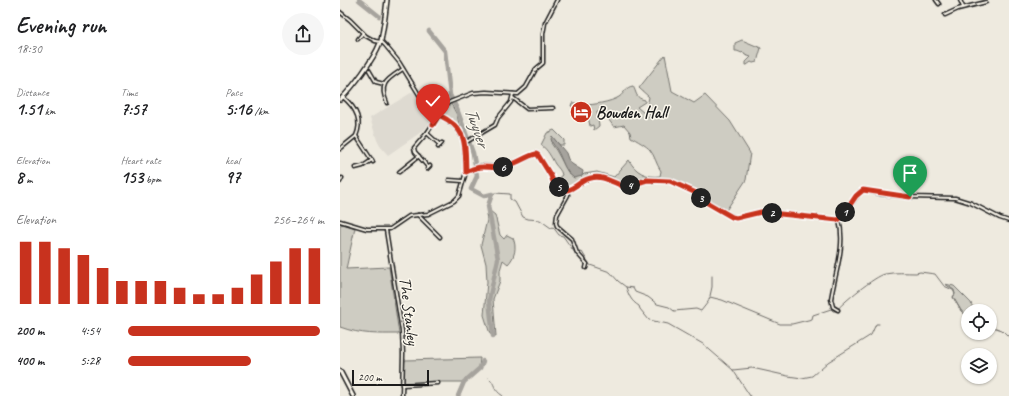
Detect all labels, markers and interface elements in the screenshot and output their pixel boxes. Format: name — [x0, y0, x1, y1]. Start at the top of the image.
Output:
text: Evening run — [16, 12, 106, 40]
button: share — [282, 13, 324, 55]
text: 18:30 — [16, 41, 42, 57]
pin — [416, 84, 450, 125]
text: Distance — [16, 85, 49, 99]
text: Time — [121, 85, 138, 99]
text: Pace — [225, 85, 242, 99]
icon: check — [422, 90, 444, 112]
text: 1.51 — [16, 99, 42, 120]
text: 7:57 — [121, 99, 147, 120]
text: 5:16 — [225, 99, 252, 120]
hotel icon: Bowden Hall — [568, 99, 594, 125]
place label: Bowden Hall — [596, 102, 670, 123]
text: km — [42, 104, 55, 118]
text: /km — [252, 104, 269, 118]
water label: Twyver — [460, 104, 495, 153]
text: Elevation — [16, 153, 50, 167]
text: Heart rate — [121, 153, 161, 167]
text: kcal — [225, 153, 240, 167]
pin — [893, 156, 927, 197]
pin: 6 — [493, 157, 513, 177]
text: 6 — [500, 160, 506, 174]
icon: arrive — [899, 162, 921, 184]
text: 8 — [16, 167, 24, 188]
text: 153 — [121, 167, 143, 188]
text: 97 — [225, 167, 240, 188]
text: m — [24, 172, 32, 186]
text: bpm — [143, 172, 161, 186]
pin: 4 — [620, 175, 640, 195]
pin: 5 — [549, 177, 569, 197]
text: 4 — [628, 178, 632, 192]
text: 5 — [557, 180, 561, 194]
pin: 3 — [691, 188, 711, 208]
text: 3 — [699, 191, 703, 205]
pin: 1 — [835, 202, 855, 222]
pin: 2 — [762, 203, 782, 223]
text: 1 — [843, 205, 847, 219]
text: 2 — [770, 206, 774, 220]
text: Elevation — [16, 212, 56, 228]
text: 256–264 m — [273, 212, 324, 228]
street label: The Stanley — [394, 276, 424, 347]
map controls — [961, 304, 997, 384]
button: locate — [961, 304, 997, 340]
text: 200 m — [16, 323, 44, 339]
text: 4:54 — [80, 323, 100, 339]
button: layers — [961, 348, 997, 384]
text: 400 m — [16, 353, 44, 369]
text: 5:28 — [80, 353, 100, 369]
scale bar — [352, 368, 429, 387]
text: 200 m — [358, 370, 382, 384]

